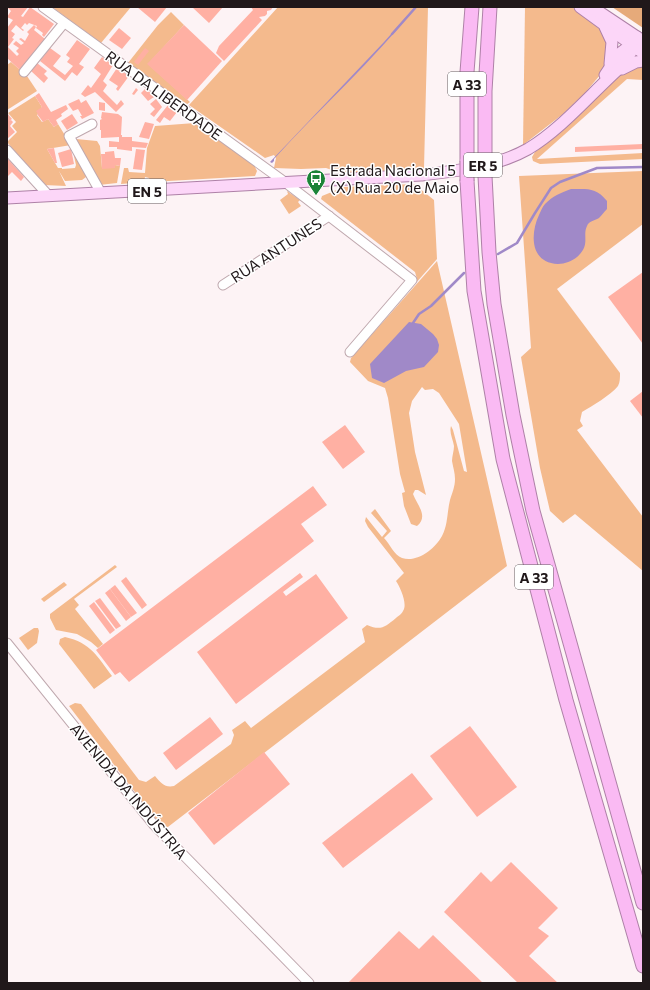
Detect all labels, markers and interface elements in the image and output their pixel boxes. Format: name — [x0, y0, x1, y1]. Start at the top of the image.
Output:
street label: RUA DA LIBERDADE — [102, 47, 226, 143]
road number: A 33 — [448, 72, 486, 96]
road number: ER 5 — [464, 153, 502, 177]
place label: Estrada Nacional 5 (X) Rua 20 de Maio — [330, 161, 459, 196]
bus stop icon: Estrada Nacional 5 (X) Rua 20 de Maio — [305, 168, 327, 196]
road number: EN 5 — [128, 179, 166, 203]
street label: RUA ANTUNES — [227, 214, 325, 286]
road number: A 33 — [515, 565, 553, 589]
street label: AVENIDA DA INDÚSTRIA — [67, 719, 192, 863]

